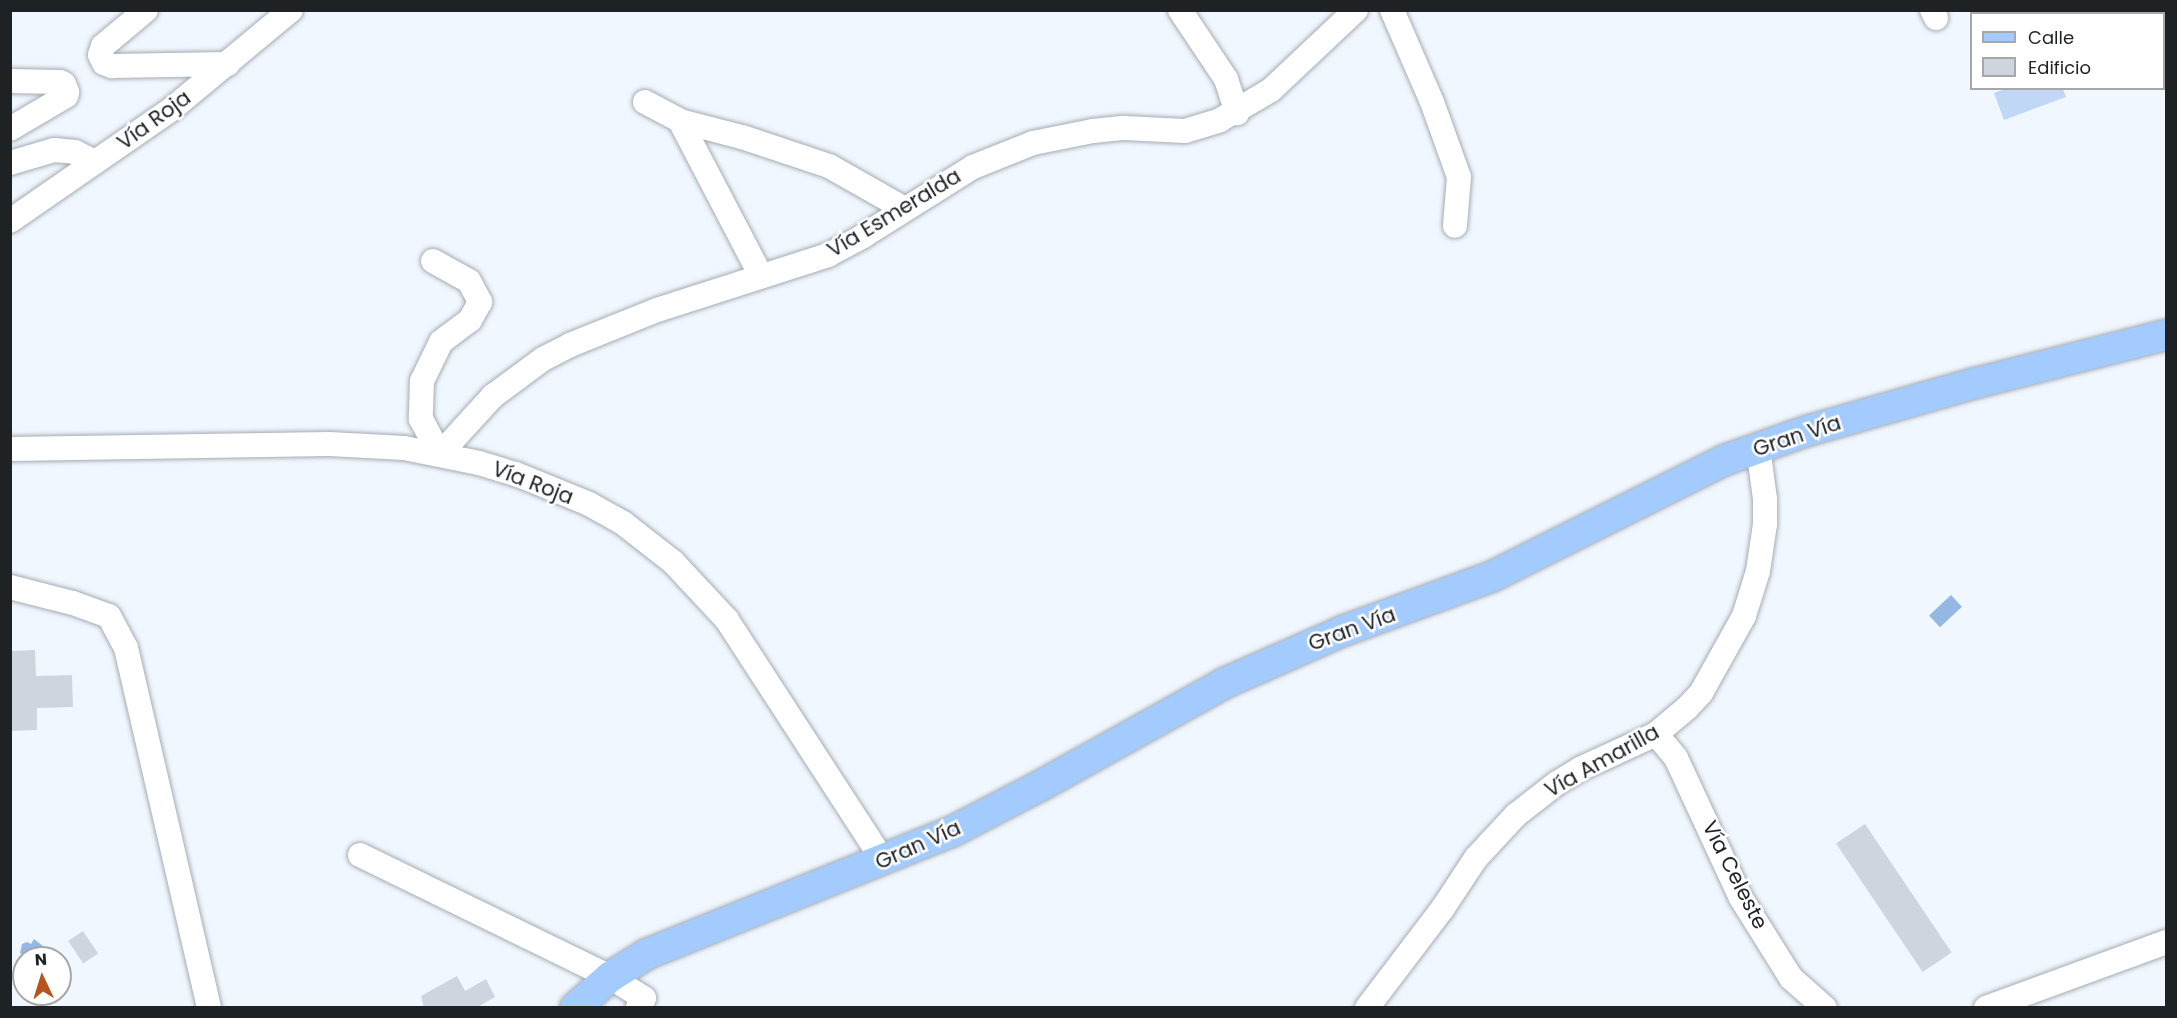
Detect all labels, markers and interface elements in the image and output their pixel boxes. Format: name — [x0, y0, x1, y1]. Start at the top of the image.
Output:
legend — [1970, 12, 2165, 90]
text: Calle — [2028, 25, 2074, 50]
text: Edificio — [2028, 55, 2091, 80]
street label: Vía Roja — [112, 85, 196, 155]
street label: Vía Esmeralda — [823, 163, 965, 263]
street label: Gran Vía — [1750, 410, 1844, 462]
street label: Vía Roja — [489, 456, 577, 510]
street label: Gran Vía — [1305, 602, 1399, 656]
street label: Vía Amarilla — [1540, 719, 1664, 803]
street label: Gran Vía — [871, 815, 965, 875]
street label: Vía Celeste — [1697, 817, 1773, 933]
north arrow — [12, 946, 72, 1006]
text: N — [34, 948, 48, 971]

